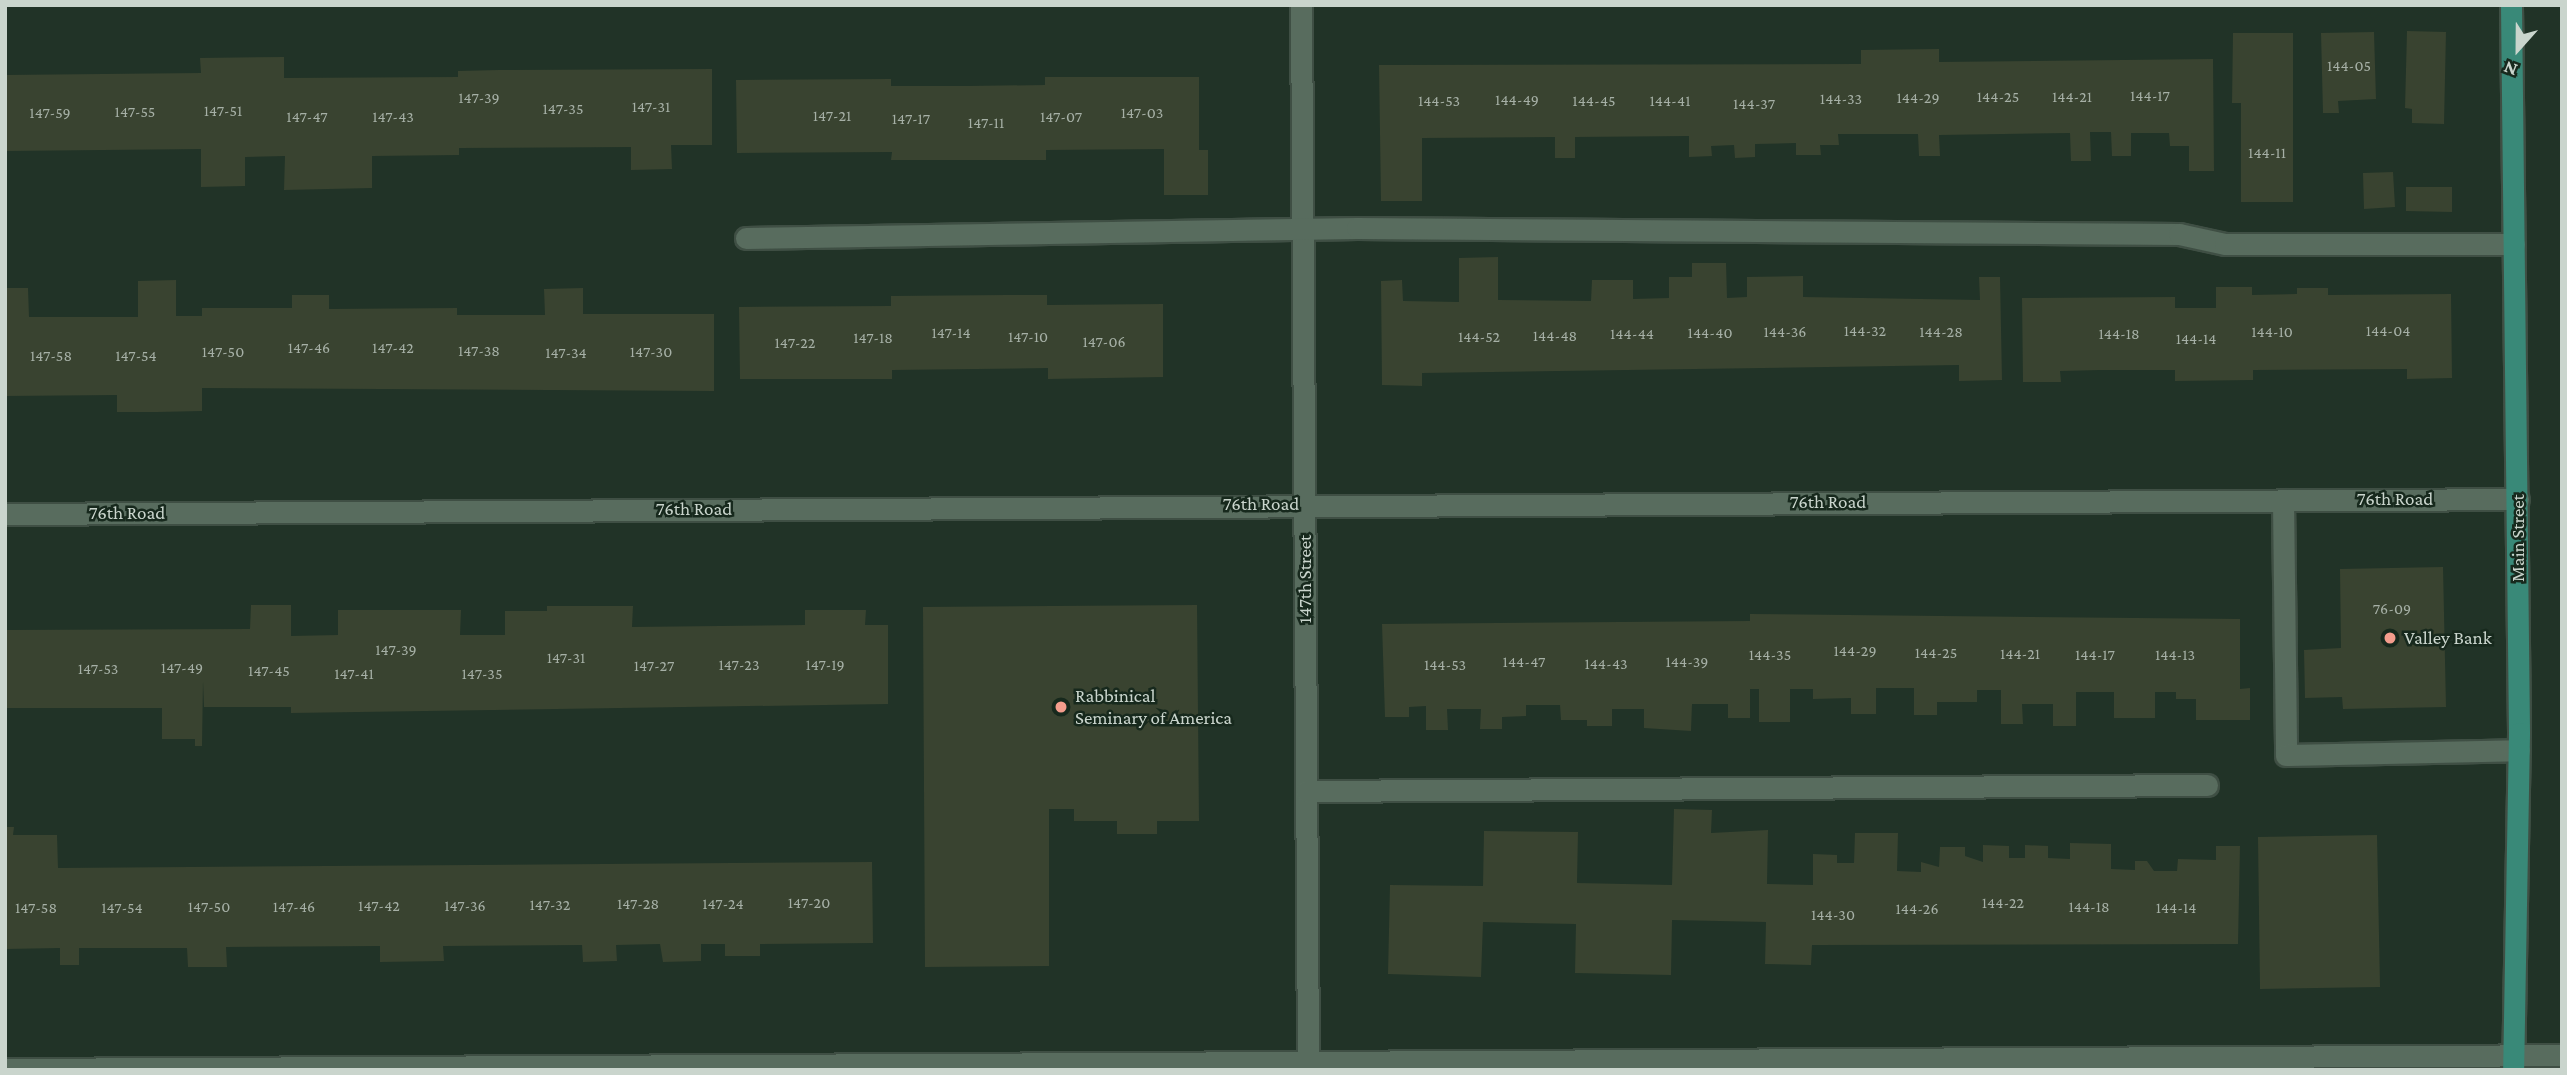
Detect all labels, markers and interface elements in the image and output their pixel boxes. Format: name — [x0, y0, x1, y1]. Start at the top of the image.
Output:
north arrow — [2483, 14, 2553, 84]
house number: 144-05 — [2327, 56, 2371, 76]
text: N — [2500, 57, 2520, 81]
house number: 144-17 — [2130, 86, 2170, 106]
house number: 144-25 — [1977, 87, 2019, 107]
house number: 144-21 — [2052, 87, 2092, 107]
house number: 147-39 — [458, 88, 500, 108]
house number: 144-29 — [1896, 88, 1940, 108]
house number: 144-33 — [1820, 89, 1862, 109]
house number: 144-49 — [1495, 90, 1539, 110]
house number: 144-53 — [1418, 91, 1460, 111]
house number: 144-45 — [1572, 91, 1616, 111]
house number: 144-41 — [1649, 91, 1691, 111]
house number: 144-37 — [1733, 94, 1775, 114]
house number: 147-31 — [632, 97, 670, 117]
house number: 147-35 — [543, 99, 583, 119]
house number: 147-51 — [204, 101, 242, 121]
house number: 147-55 — [115, 102, 155, 122]
house number: 147-59 — [29, 103, 71, 123]
house number: 147-03 — [1121, 103, 1163, 123]
house number: 147-21 — [813, 106, 851, 126]
house number: 147-47 — [286, 107, 328, 127]
house number: 147-43 — [372, 107, 414, 127]
house number: 147-07 — [1040, 107, 1082, 127]
house number: 147-17 — [892, 109, 930, 129]
house number: 147-11 — [968, 113, 1004, 133]
house number: 144-11 — [2248, 143, 2286, 163]
house number: 144-32 — [1844, 321, 1886, 341]
house number: 144-04 — [2366, 321, 2410, 341]
house number: 144-36 — [1764, 322, 1806, 342]
house number: 144-28 — [1919, 322, 1963, 342]
house number: 144-10 — [2251, 322, 2293, 342]
house number: 147-14 — [931, 323, 971, 343]
house number: 144-40 — [1688, 323, 1732, 343]
house number: 144-44 — [1610, 324, 1654, 344]
house number: 144-18 — [2098, 324, 2140, 344]
house number: 144-48 — [1533, 326, 1577, 346]
house number: 147-10 — [1008, 327, 1048, 347]
house number: 144-52 — [1458, 327, 1500, 347]
house number: 147-18 — [853, 328, 893, 348]
house number: 144-14 — [2176, 329, 2216, 349]
house number: 147-06 — [1082, 332, 1126, 352]
house number: 147-22 — [775, 333, 815, 353]
house number: 147-46 — [288, 338, 330, 358]
house number: 147-42 — [372, 338, 414, 358]
house number: 147-38 — [458, 341, 500, 361]
house number: 147-50 — [202, 342, 244, 362]
house number: 147-30 — [630, 342, 672, 362]
house number: 147-34 — [545, 343, 587, 363]
house number: 147-58 — [30, 346, 72, 366]
house number: 147-54 — [115, 346, 157, 366]
street label: 76th Road — [2357, 488, 2433, 510]
street label: 76th Road — [1790, 491, 1866, 513]
street label: 76th Road — [1223, 493, 1299, 515]
street label: Main Street — [2507, 494, 2529, 582]
street label: 76th Road — [656, 498, 732, 520]
street label: 76th Road — [89, 502, 165, 524]
street label: 147th Street — [1294, 535, 1316, 623]
house number: 76-09 — [2373, 599, 2411, 619]
place label: Valley Bank — [2404, 627, 2492, 649]
marker: Valley Bank — [2382, 630, 2398, 646]
house number: 147-39 — [375, 640, 417, 660]
house number: 144-29 — [1834, 641, 1876, 661]
house number: 144-25 — [1915, 643, 1957, 663]
house number: 144-21 — [2000, 644, 2040, 664]
house number: 144-35 — [1749, 645, 1791, 665]
house number: 144-17 — [2075, 645, 2115, 665]
house number: 144-13 — [2155, 645, 2195, 665]
house number: 147-31 — [547, 648, 585, 668]
house number: 144-47 — [1503, 652, 1545, 672]
house number: 144-39 — [1666, 652, 1708, 672]
house number: 144-43 — [1584, 654, 1628, 674]
house number: 147-23 — [719, 655, 759, 675]
house number: 147-19 — [805, 655, 845, 675]
house number: 144-53 — [1424, 655, 1466, 675]
house number: 147-27 — [634, 656, 674, 676]
house number: 147-49 — [161, 658, 203, 678]
house number: 147-53 — [78, 659, 118, 679]
house number: 147-45 — [248, 661, 290, 681]
house number: 147-41 — [334, 664, 374, 684]
house number: 147-35 — [462, 664, 502, 684]
place label: Rabbinical Seminary of America — [1075, 685, 1232, 729]
marker: Rabbinical Seminary of America — [1053, 699, 1069, 715]
house number: 147-20 — [788, 893, 830, 913]
house number: 144-22 — [1982, 893, 2024, 913]
house number: 147-28 — [617, 894, 659, 914]
house number: 147-24 — [702, 894, 744, 914]
house number: 147-32 — [530, 895, 570, 915]
house number: 147-42 — [358, 896, 400, 916]
house number: 147-36 — [444, 896, 486, 916]
house number: 147-50 — [188, 897, 230, 917]
house number: 147-46 — [273, 897, 315, 917]
house number: 144-18 — [2068, 897, 2110, 917]
house number: 147-58 — [15, 898, 57, 918]
house number: 147-54 — [101, 898, 143, 918]
house number: 144-14 — [2156, 898, 2196, 918]
house number: 144-26 — [1896, 899, 1938, 919]
house number: 144-30 — [1811, 905, 1855, 925]

